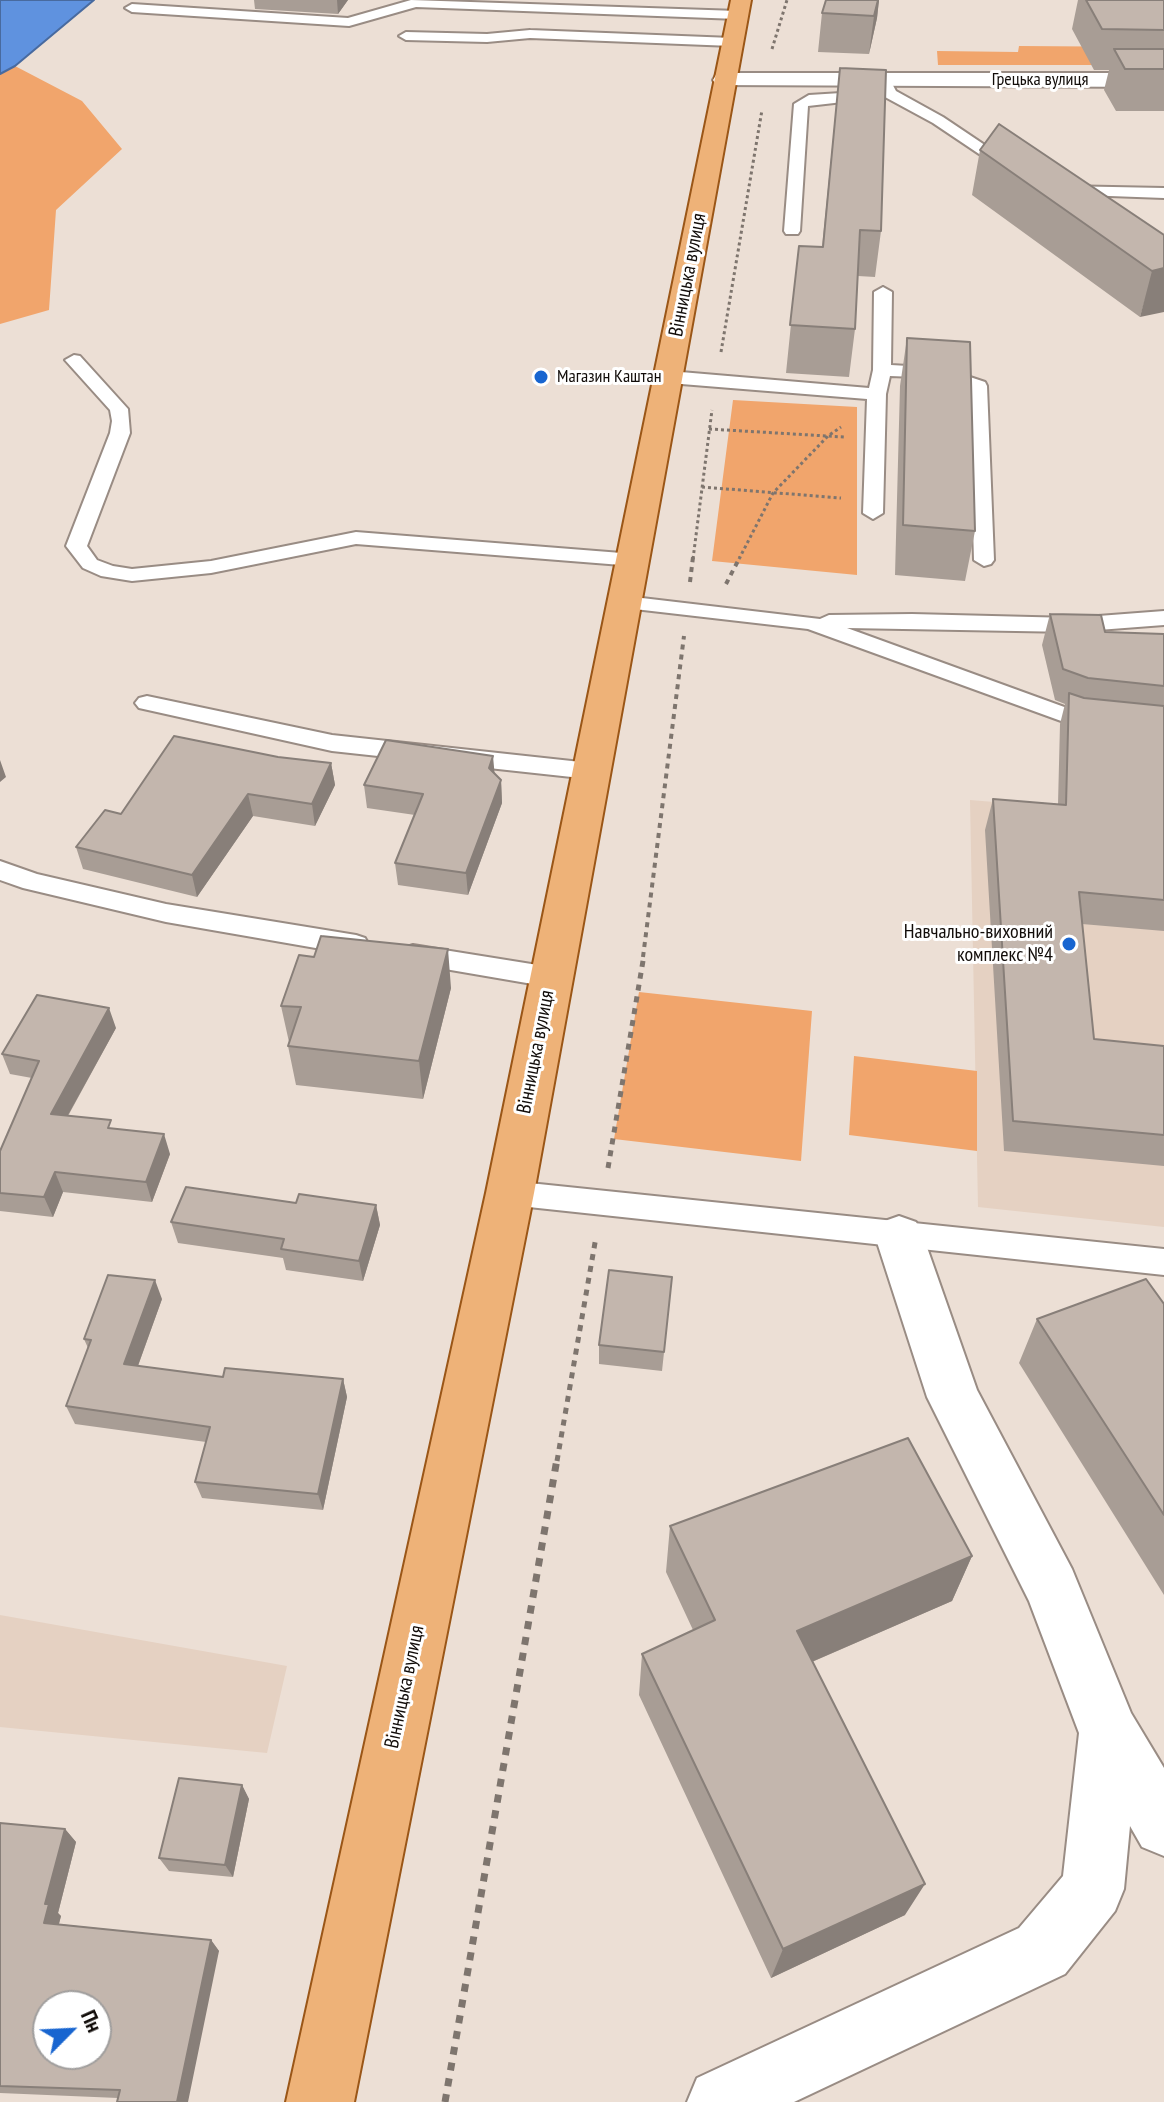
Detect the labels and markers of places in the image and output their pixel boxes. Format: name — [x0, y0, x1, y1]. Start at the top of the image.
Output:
place label: Магазин Каштан — [557, 366, 662, 388]
marker: Магазин Каштан — [532, 368, 550, 386]
place label: Навчально-виховний комплекс №4 — [904, 920, 1053, 967]
marker: Навчально-виховний комплекс №4 — [1060, 935, 1078, 953]

